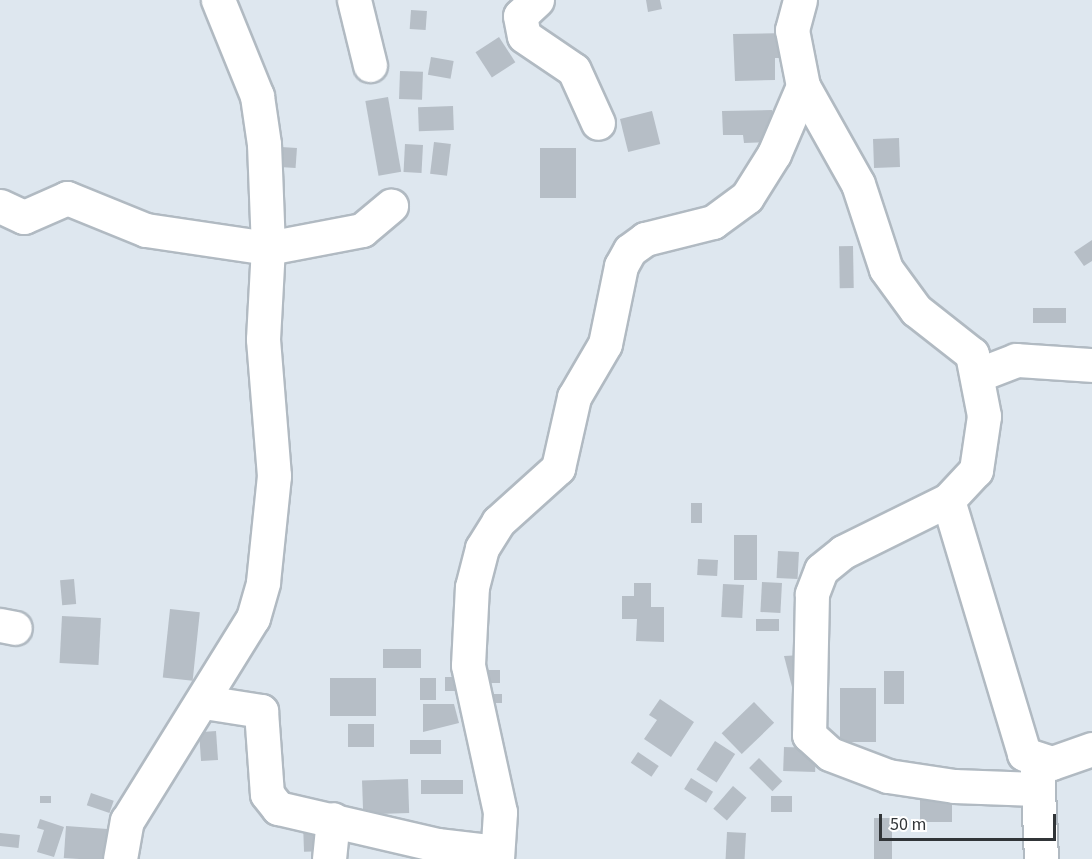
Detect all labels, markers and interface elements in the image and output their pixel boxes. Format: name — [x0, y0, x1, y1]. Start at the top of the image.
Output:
scale bar — [882, 802, 1059, 840]
text: 50 m — [890, 812, 926, 837]

